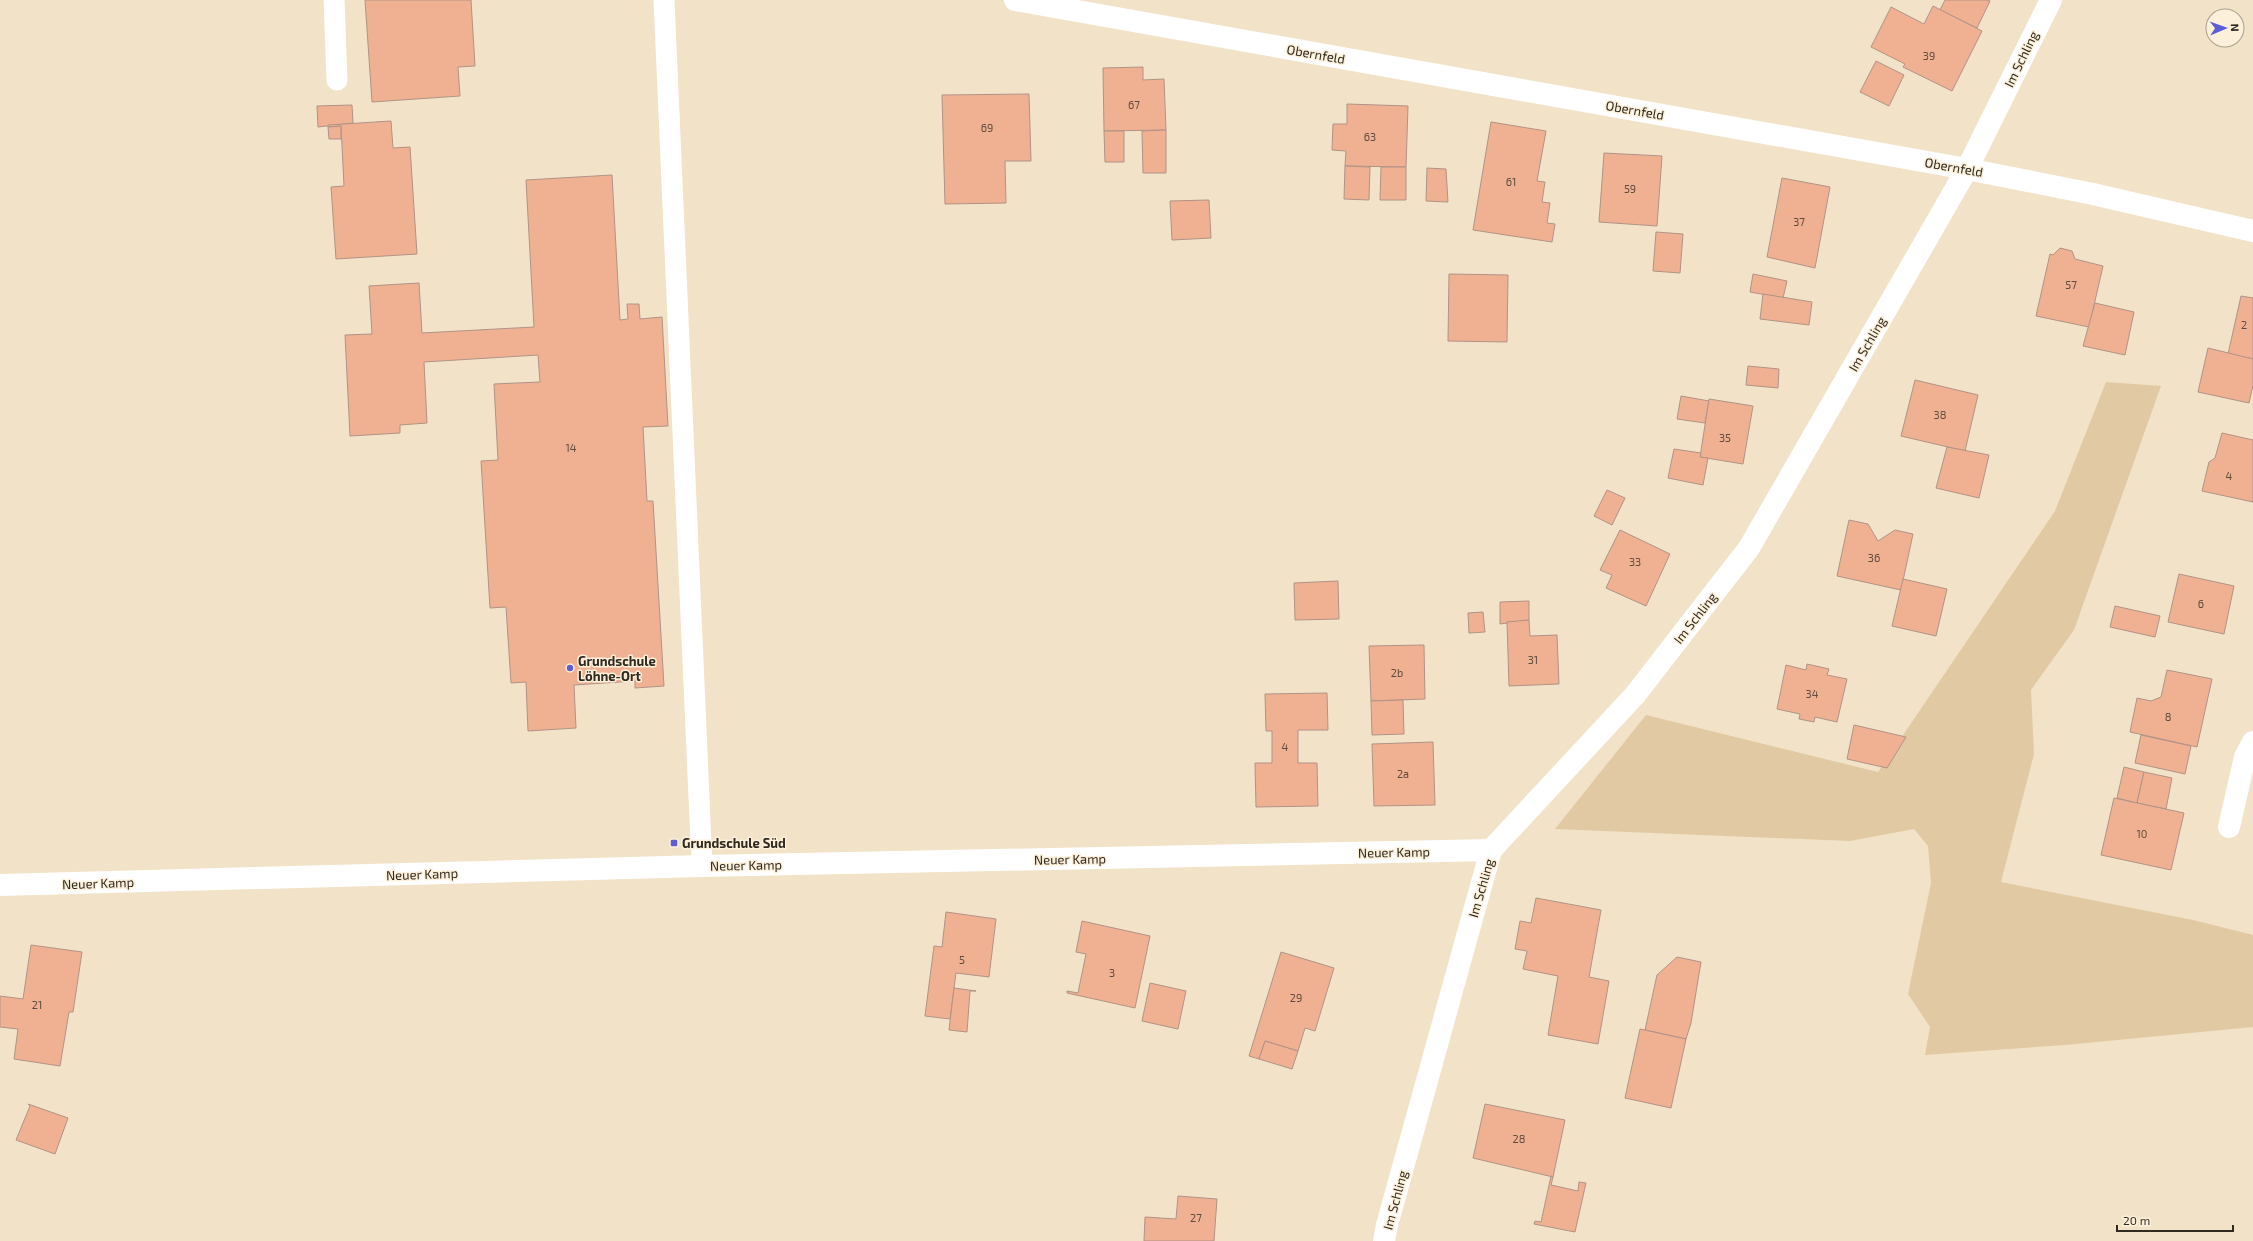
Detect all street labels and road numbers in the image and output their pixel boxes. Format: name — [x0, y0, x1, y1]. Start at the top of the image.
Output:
street label: Im Schling — [2000, 28, 2042, 90]
street label: Obernfeld — [1286, 41, 1346, 67]
street label: Obernfeld — [1605, 97, 1665, 123]
street label: Obernfeld — [1924, 154, 1984, 180]
street label: Im Schling — [1845, 314, 1889, 374]
street label: Im Schling — [1670, 589, 1720, 647]
street label: Neuer Kamp — [1358, 843, 1430, 861]
street label: Neuer Kamp — [1034, 850, 1106, 868]
street label: Neuer Kamp — [710, 856, 782, 874]
street label: Im Schling — [1465, 857, 1497, 919]
street label: Neuer Kamp — [386, 865, 458, 883]
street label: Neuer Kamp — [62, 874, 134, 892]
street label: Im Schling — [1379, 1169, 1411, 1231]

